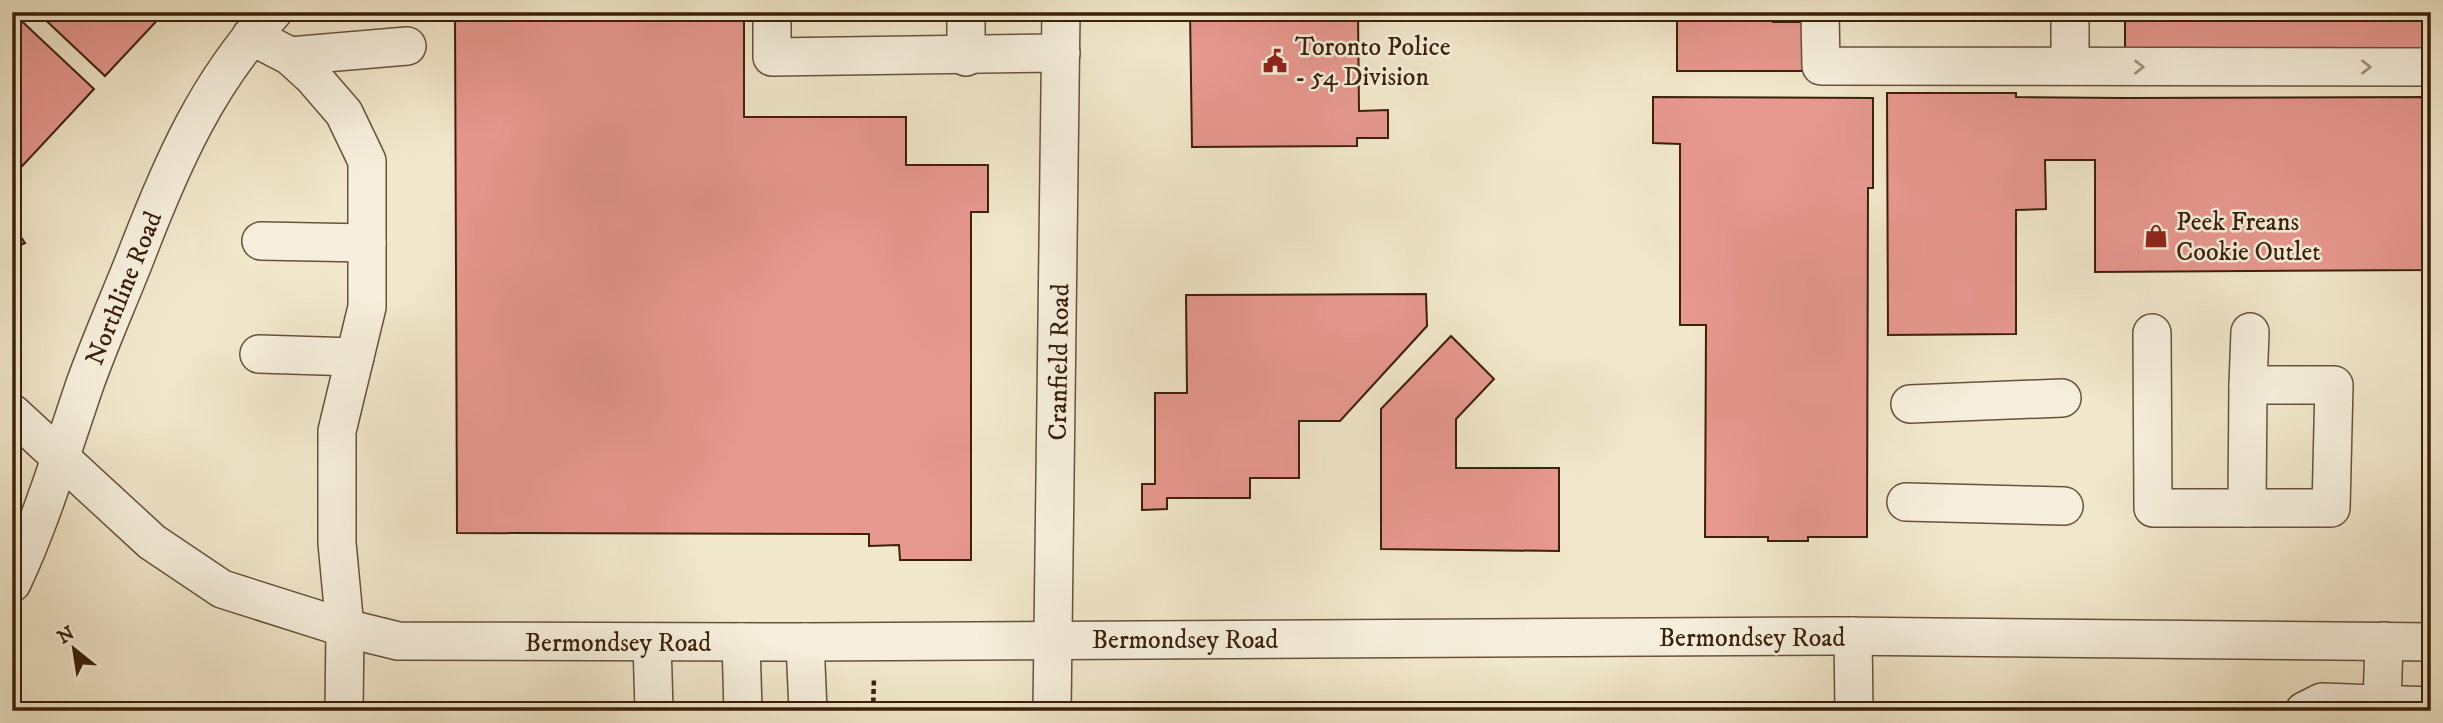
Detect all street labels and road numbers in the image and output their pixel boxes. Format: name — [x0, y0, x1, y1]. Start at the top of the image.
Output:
street label: Northline Road — [79, 207, 170, 370]
street label: Cranfield Road — [1042, 283, 1077, 441]
street label: Bermondsey Road — [1659, 622, 1845, 655]
street label: Bermondsey Road — [1092, 624, 1278, 657]
street label: Bermondsey Road — [525, 627, 711, 660]

